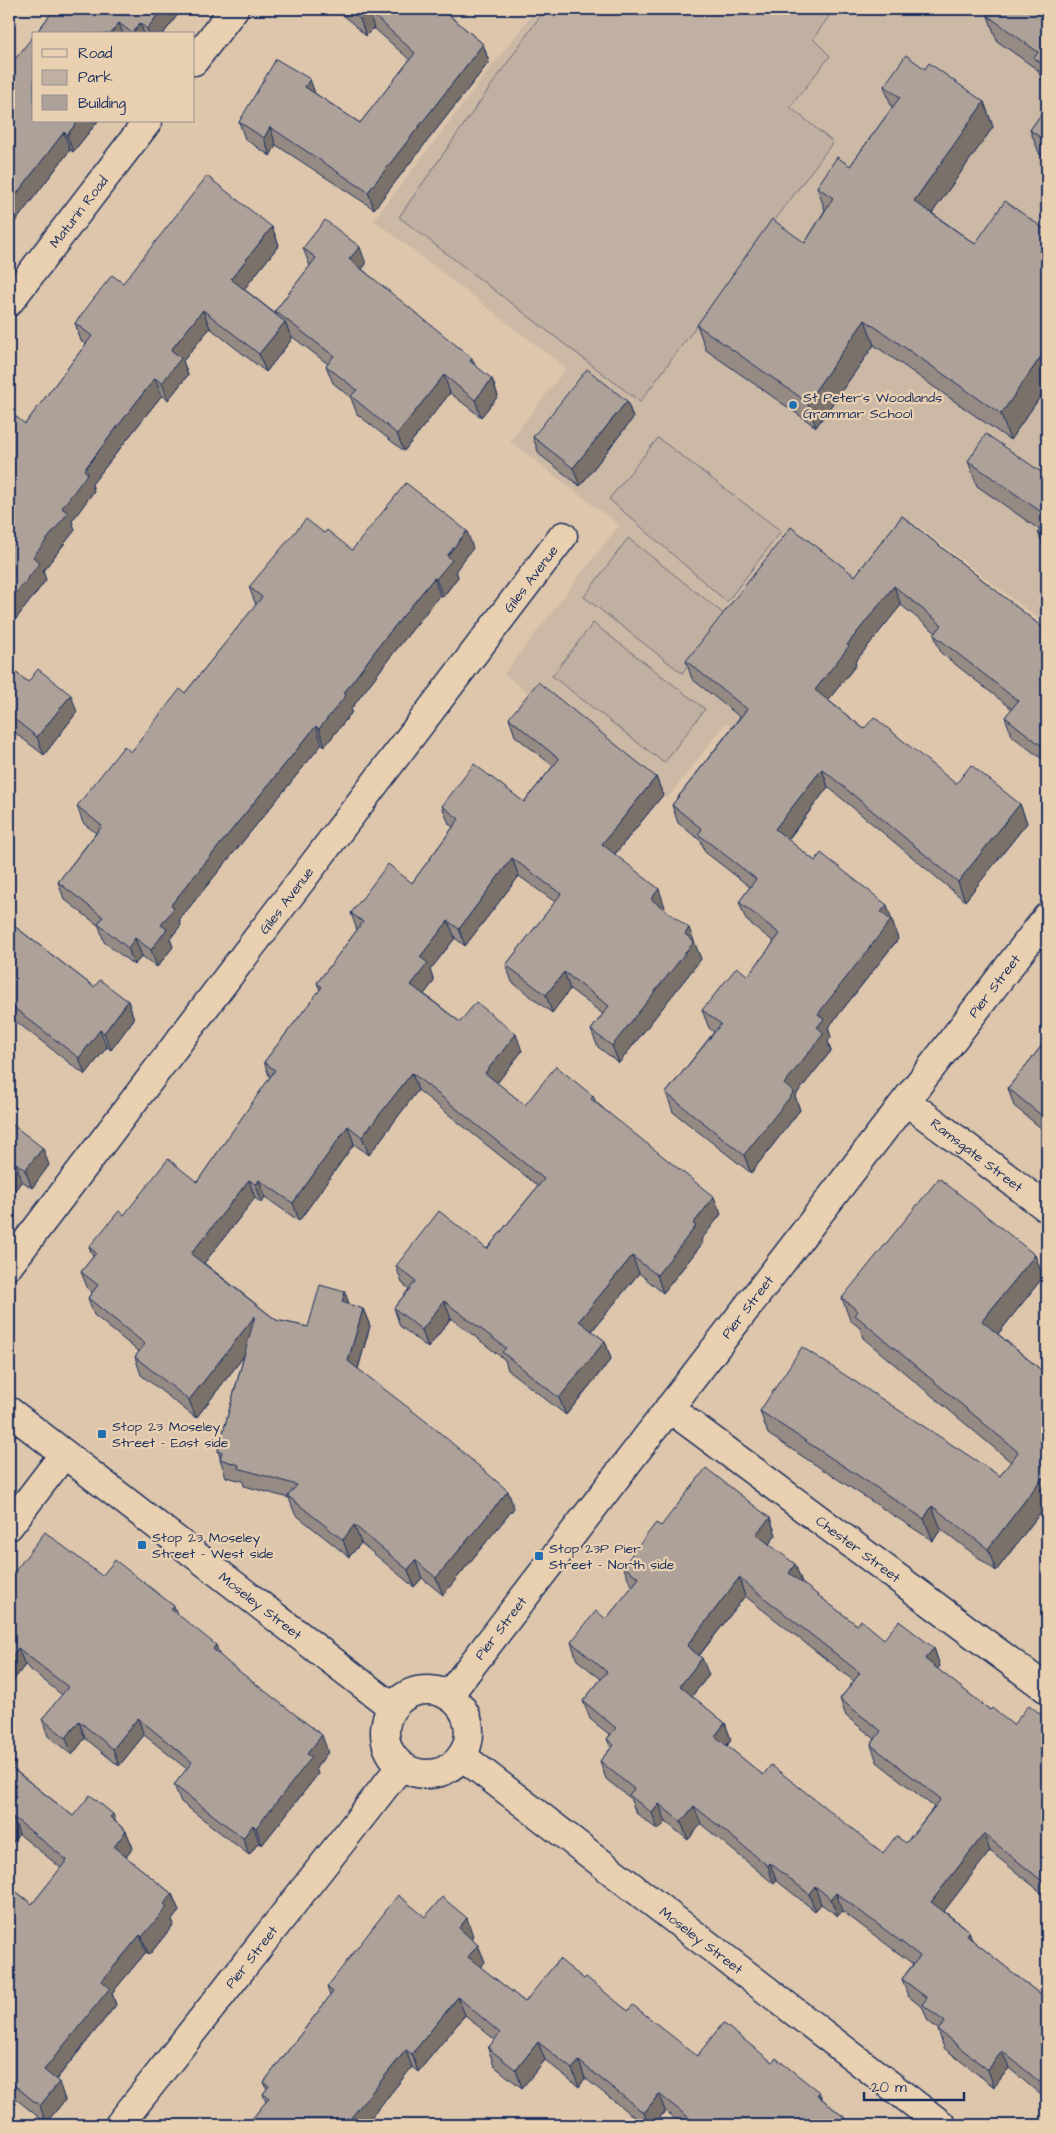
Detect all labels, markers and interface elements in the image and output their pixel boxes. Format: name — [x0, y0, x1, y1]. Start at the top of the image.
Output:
legend — [32, 32, 195, 122]
text: Road — [78, 43, 113, 64]
text: Park — [78, 67, 113, 88]
text: Building — [78, 93, 126, 115]
street label: Maturin Road — [45, 172, 113, 252]
place label: St Peter’s Woodlands Grammar School — [803, 388, 942, 424]
marker: St Peter’s Woodlands Grammar School — [787, 399, 799, 411]
street label: Giles Avenue — [499, 541, 564, 617]
street label: Giles Avenue — [255, 863, 319, 939]
street label: Pier Street — [964, 950, 1026, 1022]
street label: Ramsgate Street — [926, 1114, 1027, 1197]
street label: Pier Street — [717, 1271, 779, 1343]
place label: Stop 23 Moseley Street - East side — [112, 1417, 229, 1453]
marker: Stop 23 Moseley Street - East side — [96, 1428, 108, 1440]
street label: Chester Street — [811, 1511, 905, 1588]
place label: Stop 23 Moseley Street - West side — [152, 1528, 274, 1564]
marker: Stop 23 Moseley Street - West side — [136, 1539, 148, 1551]
place label: Stop 23P Pier Street - North side — [549, 1539, 675, 1575]
marker: Stop 23P Pier Street - North side — [533, 1550, 545, 1562]
street label: Moseley Street — [214, 1568, 306, 1645]
street label: Pier Street — [470, 1592, 532, 1664]
street label: Moseley Street — [655, 1902, 747, 1980]
street label: Pier Street — [221, 1921, 283, 1993]
scale bar — [864, 2069, 964, 2101]
text: 20 m — [871, 2077, 907, 2098]

